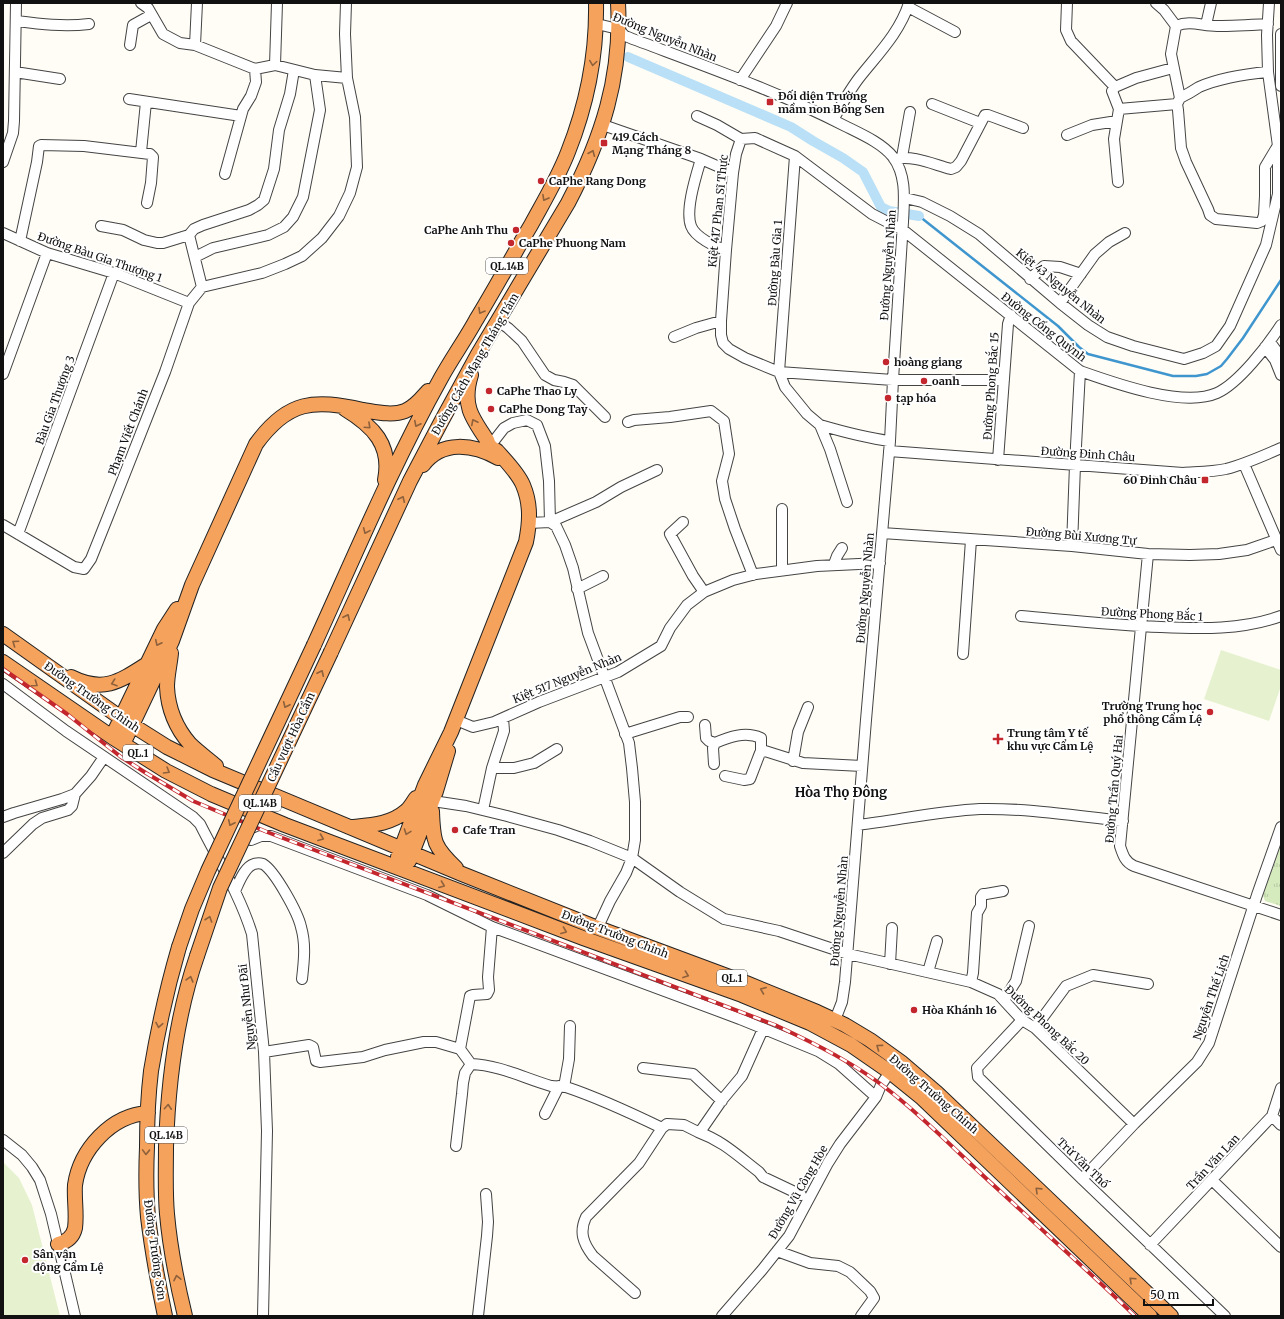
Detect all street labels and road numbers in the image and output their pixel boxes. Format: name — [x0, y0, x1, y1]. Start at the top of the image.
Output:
street label: Đường Nguyễn Nhàn — [611, 10, 720, 65]
street label: Kiệt 417 Phan Sĩ Thực — [705, 153, 731, 268]
street label: Đường Nguyễn Nhàn — [877, 208, 899, 321]
street label: Đường Bàu Gia 1 — [765, 219, 785, 307]
street label: Đường Bàu Gia Thượng 1 — [36, 229, 164, 285]
street label: Kiệt 43 Nguyễn Nhàn — [1013, 245, 1109, 327]
road number: QL.14B — [486, 258, 528, 274]
street label: Đường Cống Quỳnh — [999, 289, 1090, 365]
street label: Đường Cách Mạng Tháng Tám — [429, 290, 521, 437]
street label: Đường Phong Bắc 15 — [978, 331, 1002, 440]
street label: Bàu Gia Thượng 3 — [32, 354, 78, 446]
street label: Phạm Viết Chánh — [105, 386, 151, 477]
street label: Đường Đinh Châu — [1040, 444, 1136, 464]
street label: Đường Bùi Xương Tự — [1025, 524, 1138, 548]
street label: Đường Nguyễn Nhàn — [853, 531, 877, 644]
street label: Đường Phong Bắc 1 — [1101, 602, 1203, 624]
street label: Kiệt 517 Nguyễn Nhàn — [511, 650, 624, 706]
street label: Đường Trường Chinh — [42, 659, 143, 736]
street label: Cầu vượt Hòa Cầm — [264, 690, 318, 784]
street label: Đường Trần Quý Hai — [1102, 734, 1126, 844]
road number: QL.1 — [123, 745, 153, 761]
road number: QL.14B — [239, 795, 281, 811]
street label: Đường Nguyễn Nhàn — [827, 854, 851, 967]
street label: Đường Trường Chinh — [560, 907, 671, 961]
street label: Nguyễn Thế Lịch — [1190, 952, 1232, 1042]
street label: Nguyễn Như Đãi — [235, 963, 258, 1051]
road number: QL.1 — [717, 970, 747, 986]
street label: Đường Phong Bắc 20 — [1002, 981, 1094, 1068]
street label: Đường Trường Chinh — [887, 1052, 982, 1137]
road number: QL.14B — [145, 1127, 187, 1143]
street label: Trần Văn Lan — [1184, 1131, 1243, 1193]
street label: Trừ Văn Thố — [1054, 1135, 1112, 1191]
street label: Đường Vũ Công Hòe — [765, 1142, 831, 1241]
street label: Đường Trường Sơn — [141, 1199, 169, 1302]

